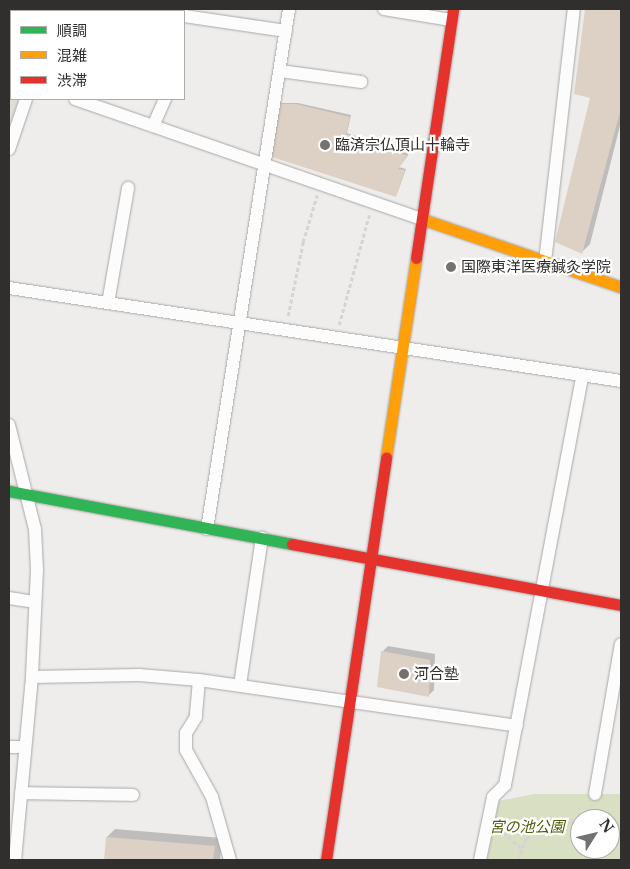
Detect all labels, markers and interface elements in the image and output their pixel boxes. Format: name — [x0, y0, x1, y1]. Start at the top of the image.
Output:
legend — [10, 10, 185, 100]
text: 順調 — [57, 21, 87, 40]
text: 混雑 — [57, 46, 87, 65]
text: 渋滞 — [57, 71, 87, 90]
place label: 臨済宗仏頂山十輪寺 — [335, 136, 470, 154]
marker: 臨済宗仏頂山十輪寺 — [319, 139, 331, 151]
place label: 国際東洋医療鍼灸学院 — [461, 258, 611, 276]
marker: 国際東洋医療鍼灸学院 — [445, 261, 457, 273]
place label: 河合塾 — [414, 665, 459, 683]
marker: 河合塾 — [398, 668, 410, 680]
north arrow — [570, 809, 620, 859]
text: N — [595, 815, 617, 836]
park label: 宮の池公園 — [490, 818, 564, 836]

